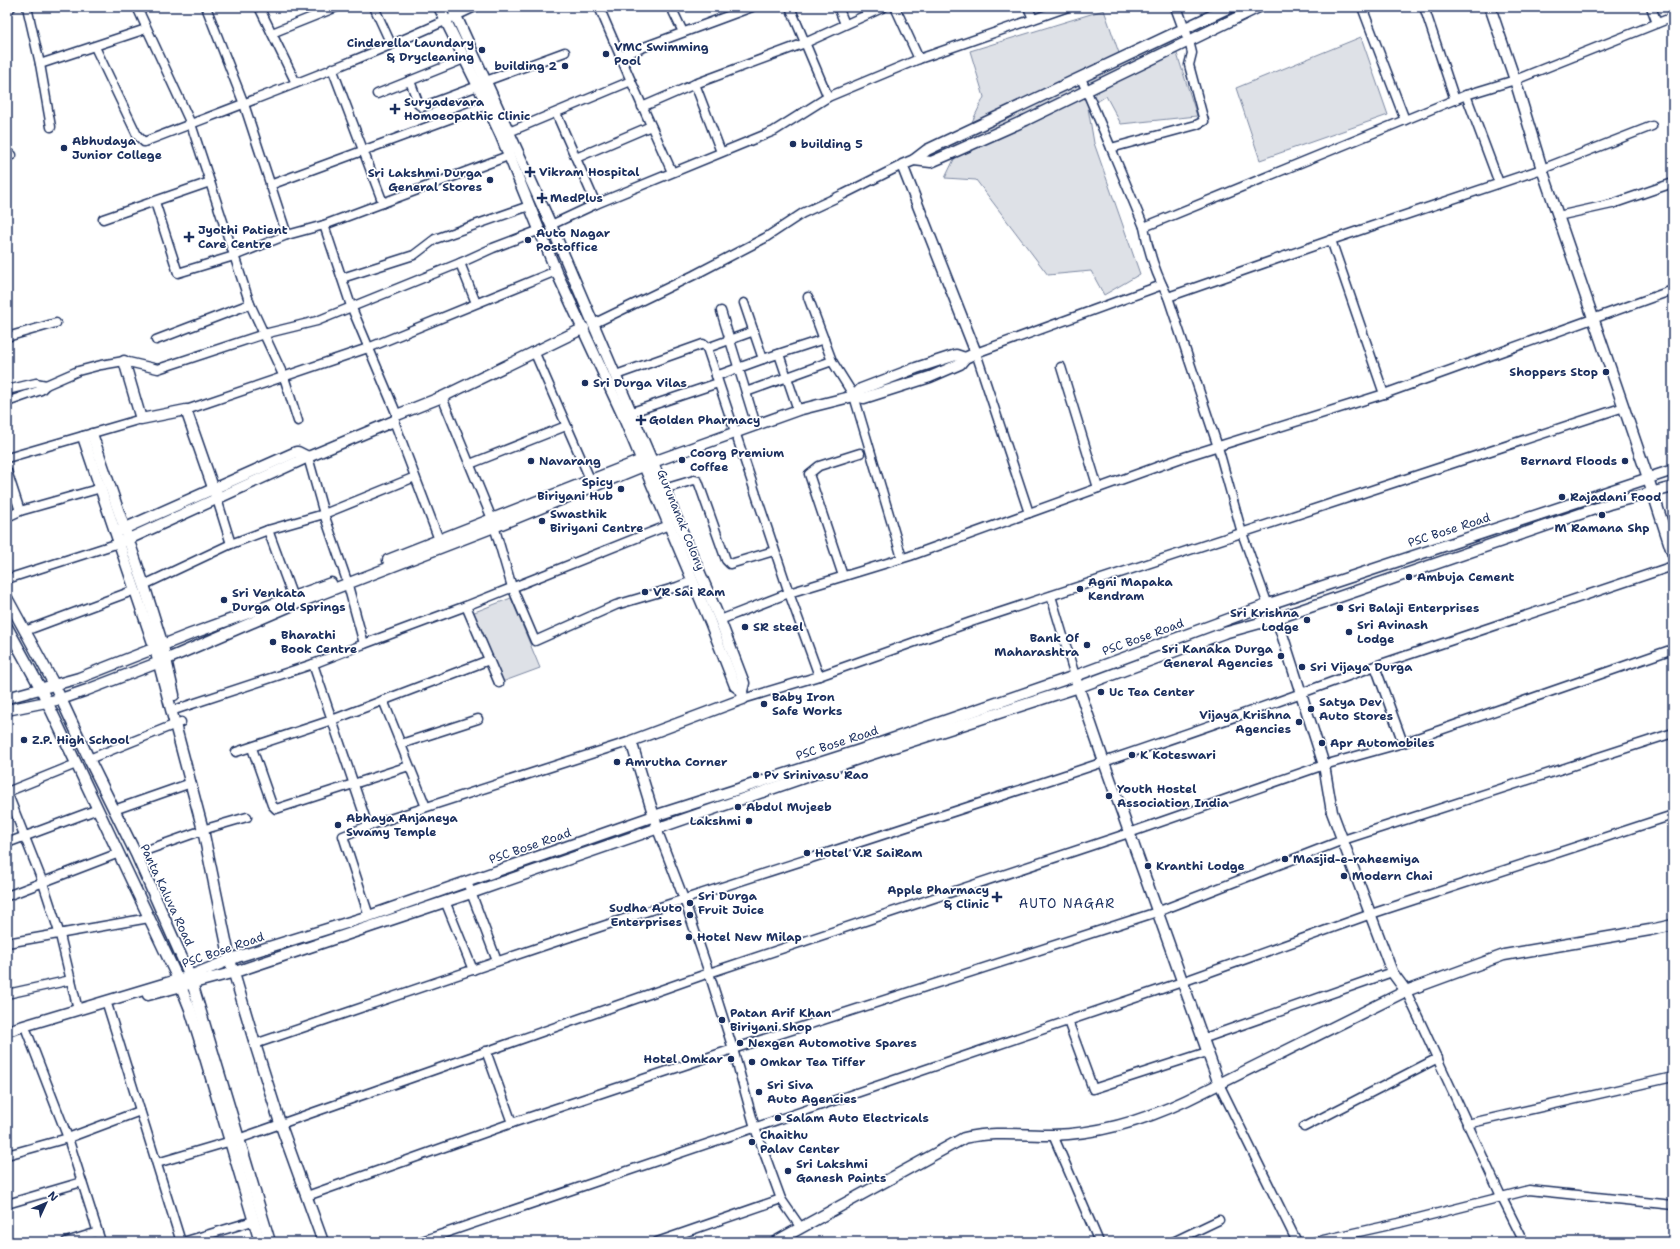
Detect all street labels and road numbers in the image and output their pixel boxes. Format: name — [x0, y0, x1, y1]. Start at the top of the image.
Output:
street label: Gurunanak Colony — [653, 467, 709, 573]
street label: PSC Bose Road — [1406, 509, 1493, 551]
street label: PSC Bose Road — [1100, 615, 1186, 659]
street label: PSC Bose Road — [794, 722, 881, 764]
street label: PSC Bose Road — [487, 824, 574, 868]
street label: Panta Kaluva Road — [136, 842, 198, 949]
street label: PSC Bose Road — [180, 928, 267, 972]

